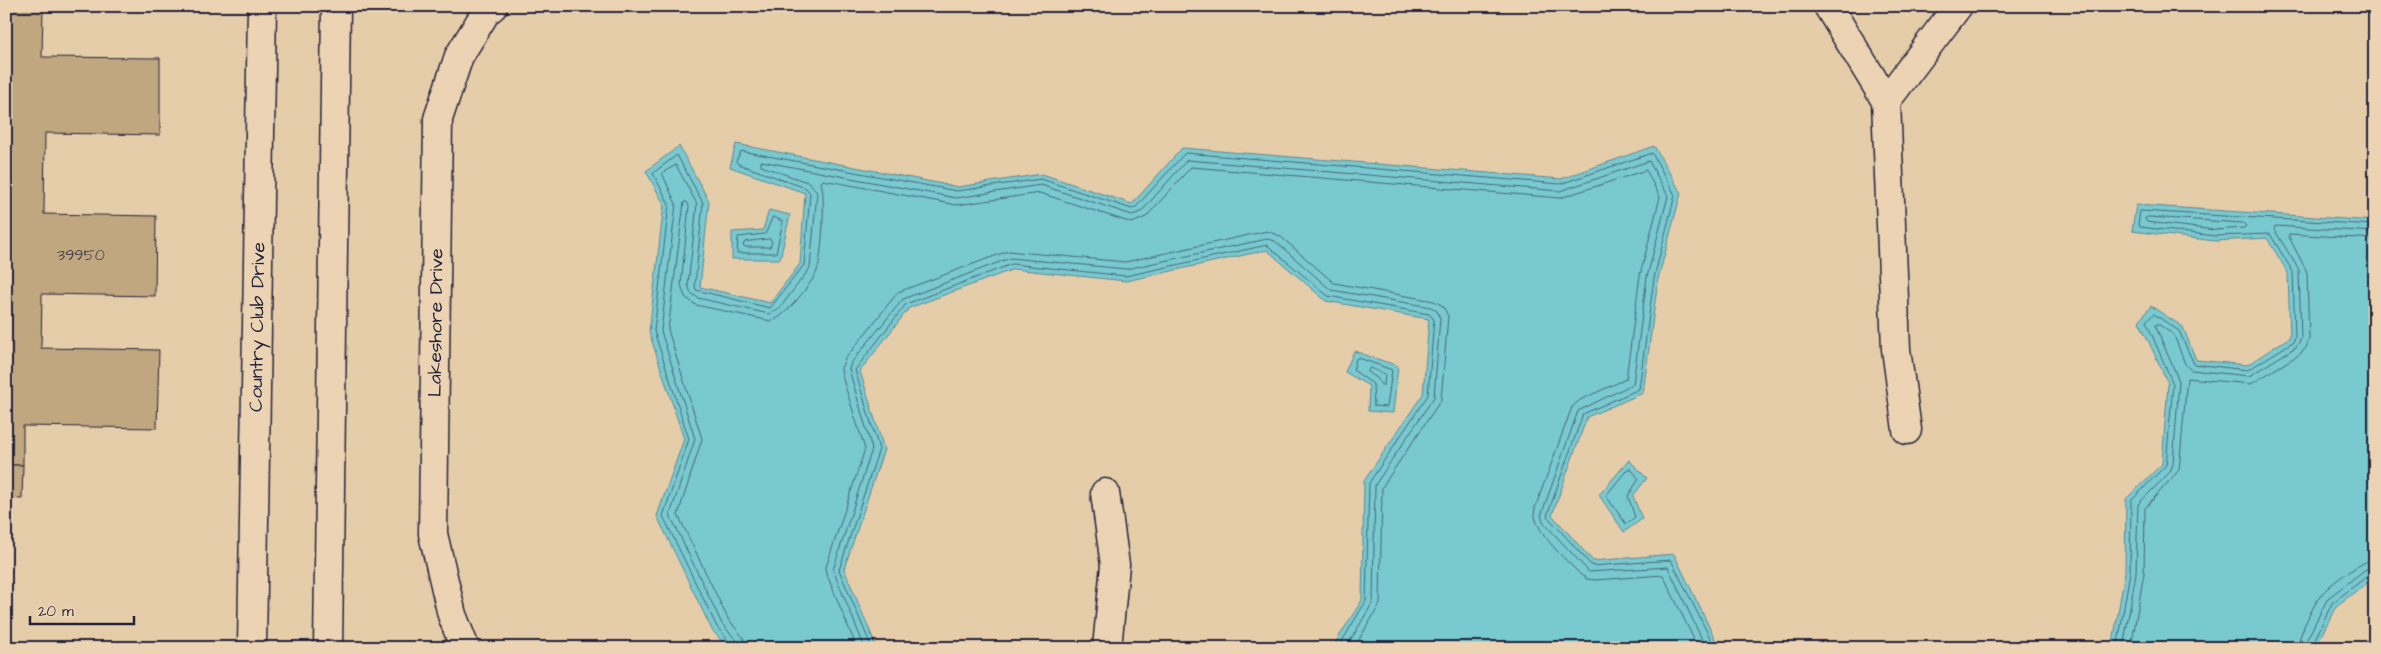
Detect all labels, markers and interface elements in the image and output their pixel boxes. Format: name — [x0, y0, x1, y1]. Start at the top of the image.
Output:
street label: Country Club Drive — [242, 242, 272, 412]
house number: 39950 — [57, 244, 105, 266]
street label: Lakeshore Drive — [421, 248, 450, 397]
scale bar — [30, 594, 134, 626]
text: 20 m — [38, 601, 74, 622]

